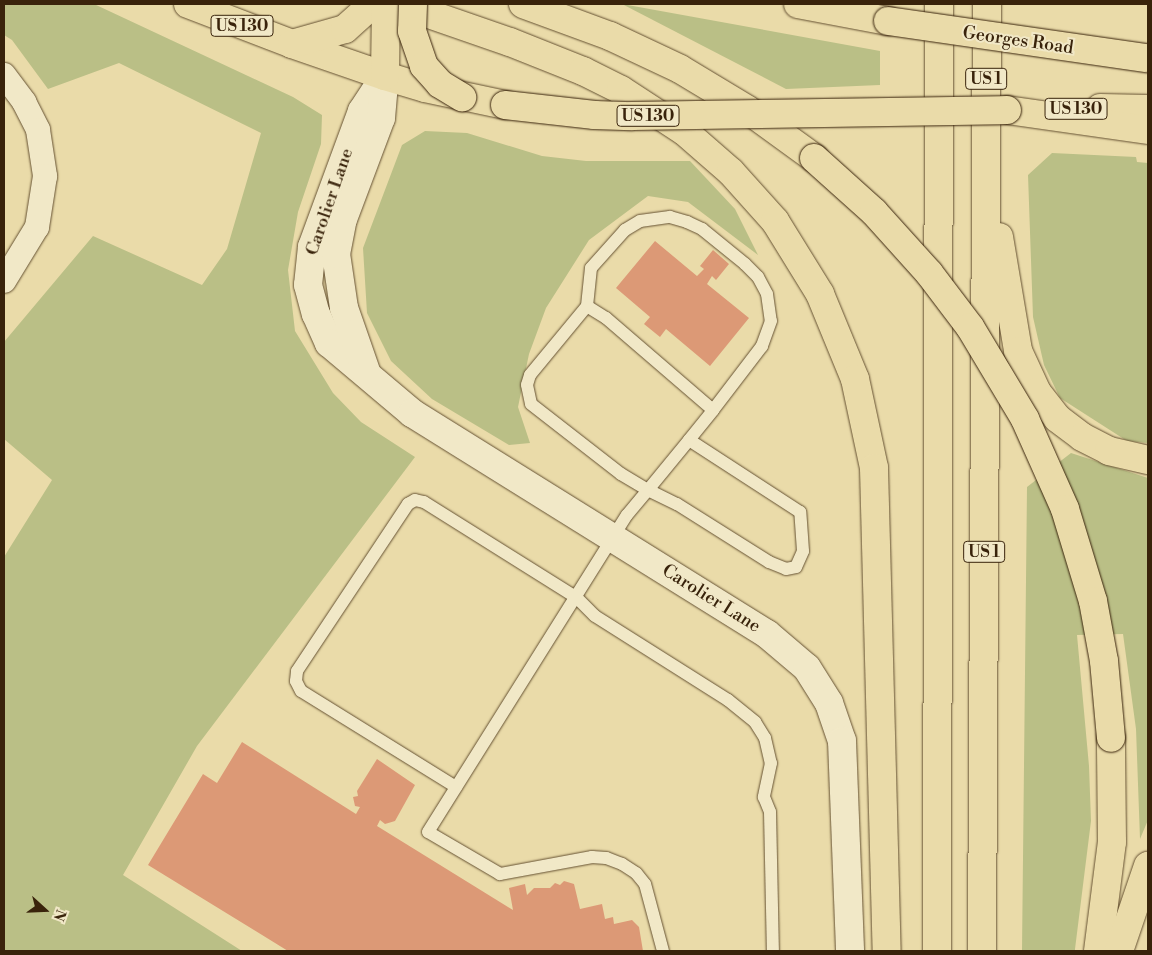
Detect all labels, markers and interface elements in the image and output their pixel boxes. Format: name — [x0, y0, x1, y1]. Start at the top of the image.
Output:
road number: US 130 — [210, 12, 274, 40]
street label: Georges Road — [961, 23, 1075, 59]
road number: US 1 — [965, 66, 1007, 92]
road number: US 130 — [1044, 96, 1108, 122]
road number: US 130 — [616, 102, 680, 130]
street label: Carolier Lane — [302, 146, 358, 258]
road number: US 1 — [963, 538, 1005, 566]
street label: Carolier Lane — [658, 560, 764, 638]
north arrow — [20, 885, 70, 935]
text: N — [49, 907, 69, 923]

